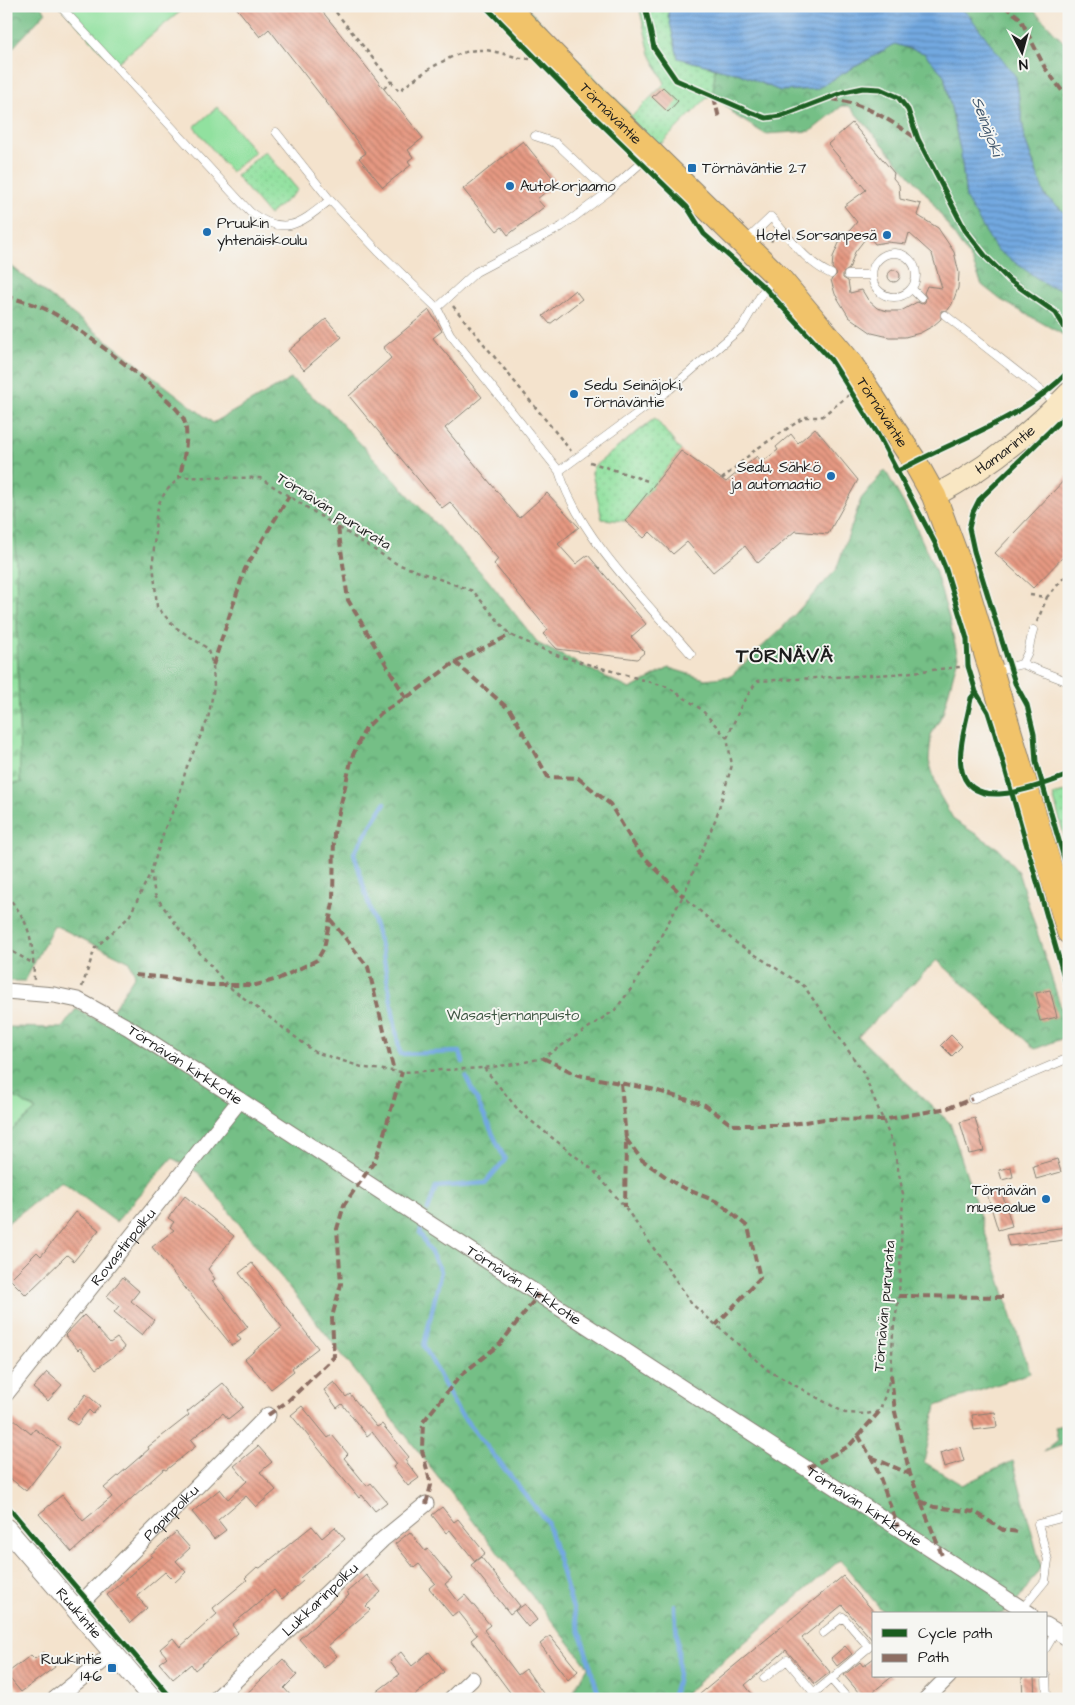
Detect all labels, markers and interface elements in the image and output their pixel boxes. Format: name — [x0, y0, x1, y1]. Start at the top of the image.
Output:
north arrow — [998, 28, 1048, 78]
text: N — [1018, 54, 1029, 74]
street label: Törnäväntie — [574, 78, 647, 149]
water label: Seinäjoki — [966, 94, 1009, 161]
place label: Törnäväntie 27 — [702, 158, 806, 179]
marker: Törnäväntie 27 — [686, 162, 698, 174]
place label: Autokorjaamo — [520, 176, 616, 197]
marker: Autokorjaamo — [504, 180, 516, 192]
place label: Pruukin yhtenäiskoulu — [217, 213, 307, 252]
place label: Hotel Sorsanpesä — [756, 225, 877, 246]
marker: Pruukin yhtenäiskoulu — [201, 226, 213, 238]
marker: Hotel Sorsanpesä — [881, 229, 893, 241]
street label: Törnäväntie — [851, 373, 913, 452]
place label: Sedu Seinäjoki, Törnäväntie — [584, 375, 683, 413]
marker: Sedu Seinäjoki, Törnäväntie — [568, 388, 580, 400]
street label: Hamarintie — [971, 420, 1040, 480]
place label: Sedu, Sähkö ja automaatio — [729, 457, 822, 495]
street label: Törnävän pururata — [272, 468, 395, 555]
marker: Sedu, Sähkö ja automaatio — [825, 470, 837, 482]
district label: TÖRNÄVÄ — [735, 642, 834, 670]
park label: Wasastjernanpuisto — [447, 1005, 580, 1026]
street label: Törnävän kirkkotie — [123, 1020, 247, 1110]
place label: Törnävän museoalue — [967, 1180, 1036, 1218]
marker: Törnävän museoalue — [1040, 1193, 1052, 1205]
street label: Rovastinpolku — [86, 1204, 161, 1291]
street label: Törnävän pururata — [868, 1239, 901, 1372]
street label: Törnävän kirkkotie — [462, 1240, 585, 1330]
street label: Törnävän kirkkotie — [802, 1462, 926, 1552]
street label: Papinpolku — [139, 1480, 204, 1546]
street label: Lukkarinpolku — [278, 1558, 363, 1641]
street label: Ruukintie — [51, 1583, 107, 1643]
legend — [872, 1612, 1048, 1678]
text: Cycle path — [918, 1623, 993, 1645]
text: Path — [918, 1647, 949, 1668]
place label: Ruukintie 146 — [41, 1649, 103, 1687]
marker: Ruukintie 146 — [106, 1662, 118, 1674]

